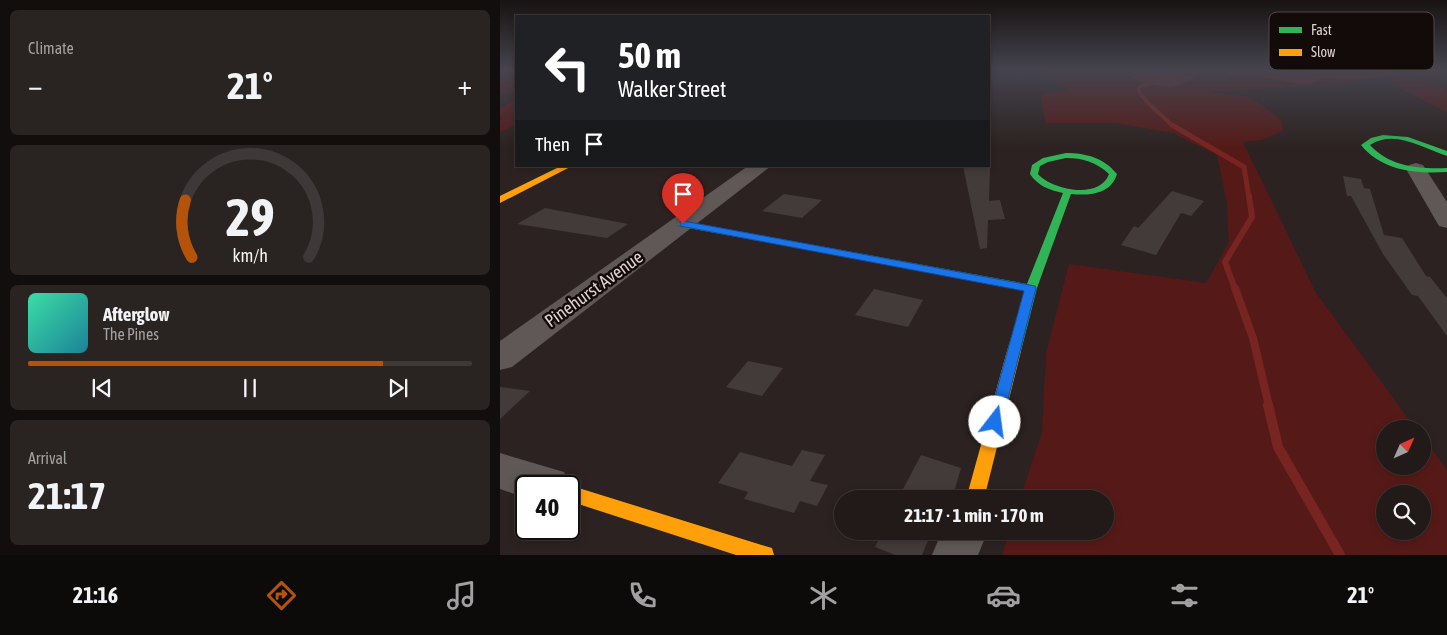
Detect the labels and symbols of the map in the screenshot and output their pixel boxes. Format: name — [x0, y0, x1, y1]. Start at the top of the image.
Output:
legend — [1269, 12, 1434, 70]
text: Fast — [1311, 22, 1332, 38]
text: Slow — [1311, 44, 1336, 60]
pin — [662, 173, 704, 224]
street label: Pinehurst Avenue — [541, 246, 647, 331]
position arrow — [968, 395, 1020, 447]
north arrow — [1376, 420, 1431, 475]
speed limit sign: 40 — [515, 475, 580, 540]

